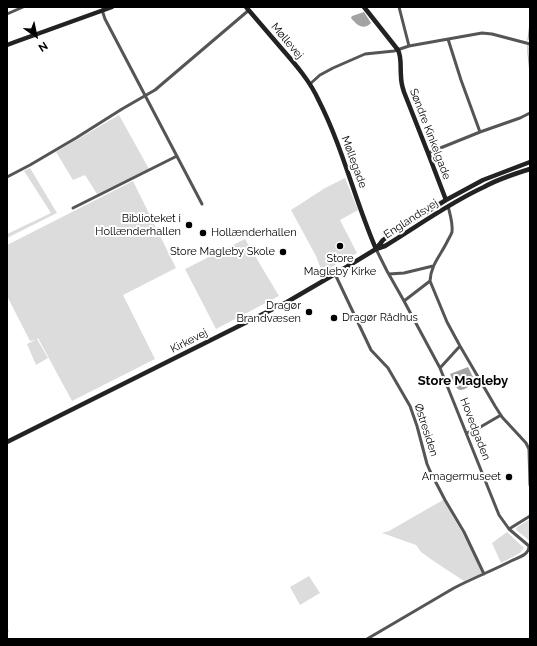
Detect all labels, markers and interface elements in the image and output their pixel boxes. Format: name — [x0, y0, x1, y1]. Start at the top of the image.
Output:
north arrow — [16, 16, 56, 56]
street label: Møllevej — [268, 20, 306, 62]
text: N — [36, 39, 50, 54]
street label: Søndre Kinkelgade — [407, 87, 453, 181]
street label: Møllegade — [338, 134, 370, 190]
street label: Englandsvej — [381, 197, 441, 241]
place label: Biblioteket i Hollænderhallen — [95, 212, 181, 238]
marker: Biblioteket i Hollænderhallen — [184, 220, 194, 230]
place label: Hollænderhallen — [211, 226, 297, 240]
marker: Hollænderhallen — [198, 228, 208, 238]
marker: Store Magleby Kirke — [335, 241, 345, 251]
place label: Store Magleby Skole — [170, 245, 275, 259]
marker: Store Magleby Skole — [278, 247, 288, 257]
place label: Store Magleby Kirke — [304, 252, 376, 278]
place label: Dragør Brandvæsen — [236, 299, 301, 325]
marker: Dragør Brandvæsen — [304, 307, 314, 317]
place label: Dragør Rådhus — [342, 311, 418, 325]
marker: Dragør Rådhus — [329, 313, 339, 323]
street label: Kirkevej — [168, 326, 210, 356]
district label: Store Magleby — [418, 373, 508, 389]
street label: Hovedgaden — [457, 396, 493, 462]
street label: Østresiden — [411, 402, 441, 458]
place label: Amagermuseet — [422, 470, 501, 484]
marker: Amagermuseet — [504, 472, 514, 482]

